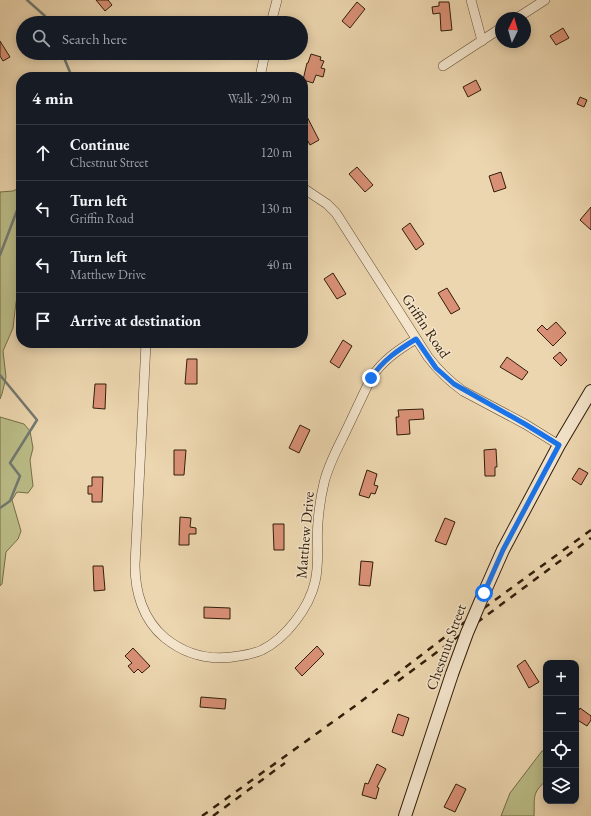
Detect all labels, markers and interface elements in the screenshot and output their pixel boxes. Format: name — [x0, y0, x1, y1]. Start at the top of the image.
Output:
north arrow — [495, 12, 531, 48]
search box — [16, 16, 308, 60]
icon: search — [30, 27, 52, 49]
text: Search here — [62, 29, 127, 48]
text: 4 min — [32, 87, 73, 109]
text: Walk · 290 m — [228, 90, 292, 107]
text: Continue — [70, 135, 130, 154]
icon: ahead — [32, 142, 54, 164]
text: 120 m — [261, 144, 292, 161]
text: Chestnut Street — [70, 154, 148, 171]
text: Turn left — [70, 191, 127, 210]
icon: left — [32, 198, 54, 220]
text: 130 m — [261, 200, 292, 217]
text: Griffin Road — [70, 210, 134, 227]
text: Turn left — [70, 247, 127, 266]
icon: left — [32, 254, 54, 276]
text: 40 m — [267, 256, 292, 273]
text: Matthew Drive — [70, 266, 146, 283]
street label: Griffin Road — [398, 290, 455, 362]
icon: arrive — [32, 310, 54, 332]
text: Arrive at destination — [70, 311, 201, 330]
route end — [362, 369, 380, 387]
street label: Matthew Drive — [291, 490, 318, 579]
route start — [475, 584, 493, 602]
street label: Chestnut Street — [421, 601, 470, 692]
map controls — [543, 660, 579, 804]
button: + — [543, 660, 579, 696]
button: − — [543, 696, 579, 732]
button: locate — [543, 732, 579, 768]
button: layers — [543, 768, 579, 804]

